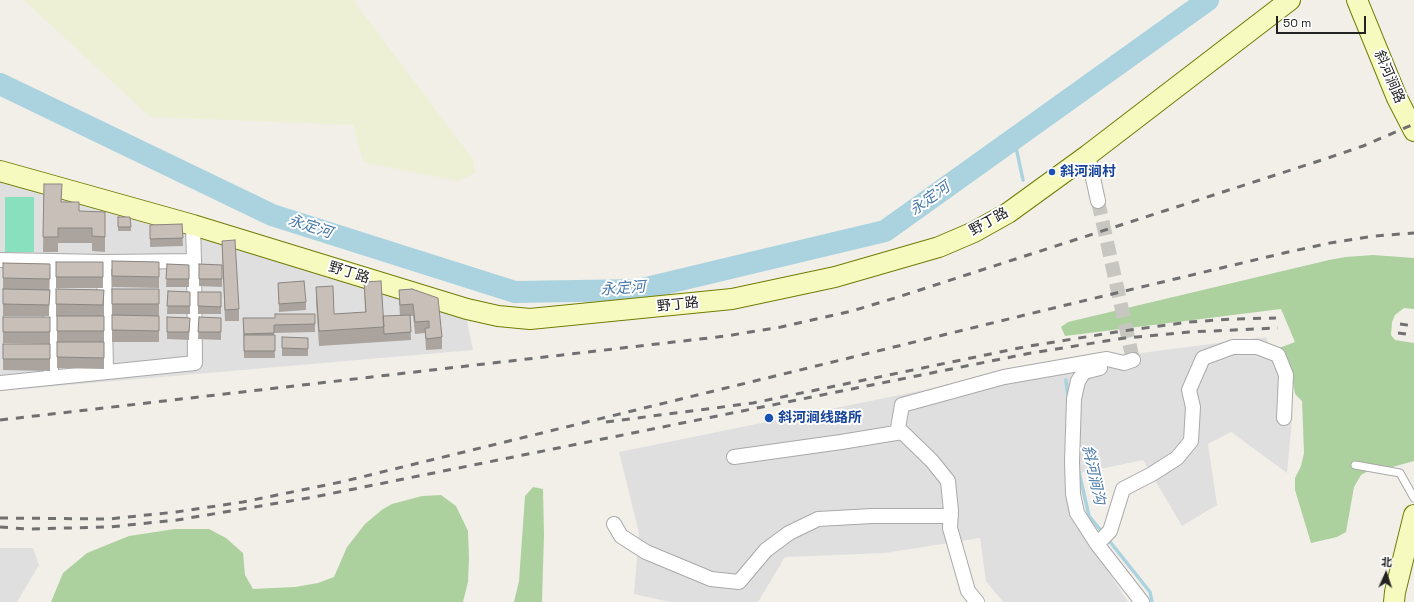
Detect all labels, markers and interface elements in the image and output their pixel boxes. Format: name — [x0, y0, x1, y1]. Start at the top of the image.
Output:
scale bar — [1278, 8, 1368, 34]
text: 50 m — [1283, 15, 1311, 31]
street label: 斜河涧路 — [1370, 48, 1408, 106]
place label: 斜河涧村 — [1060, 164, 1116, 180]
marker: 斜河涧村 — [1047, 167, 1057, 177]
water label: 永定河 — [907, 178, 953, 220]
street label: 野丁路 — [967, 204, 1011, 240]
water label: 永定河 — [286, 211, 334, 243]
street label: 野丁路 — [326, 259, 372, 287]
water label: 永定河 — [600, 278, 646, 300]
street label: 野丁路 — [656, 294, 700, 316]
place label: 斜河涧线路所 — [778, 410, 862, 426]
marker: 斜河涧线路所 — [763, 412, 775, 424]
water label: 斜河涧沟 — [1078, 444, 1108, 506]
north arrow — [1366, 554, 1406, 594]
text: 北 — [1381, 555, 1392, 569]

